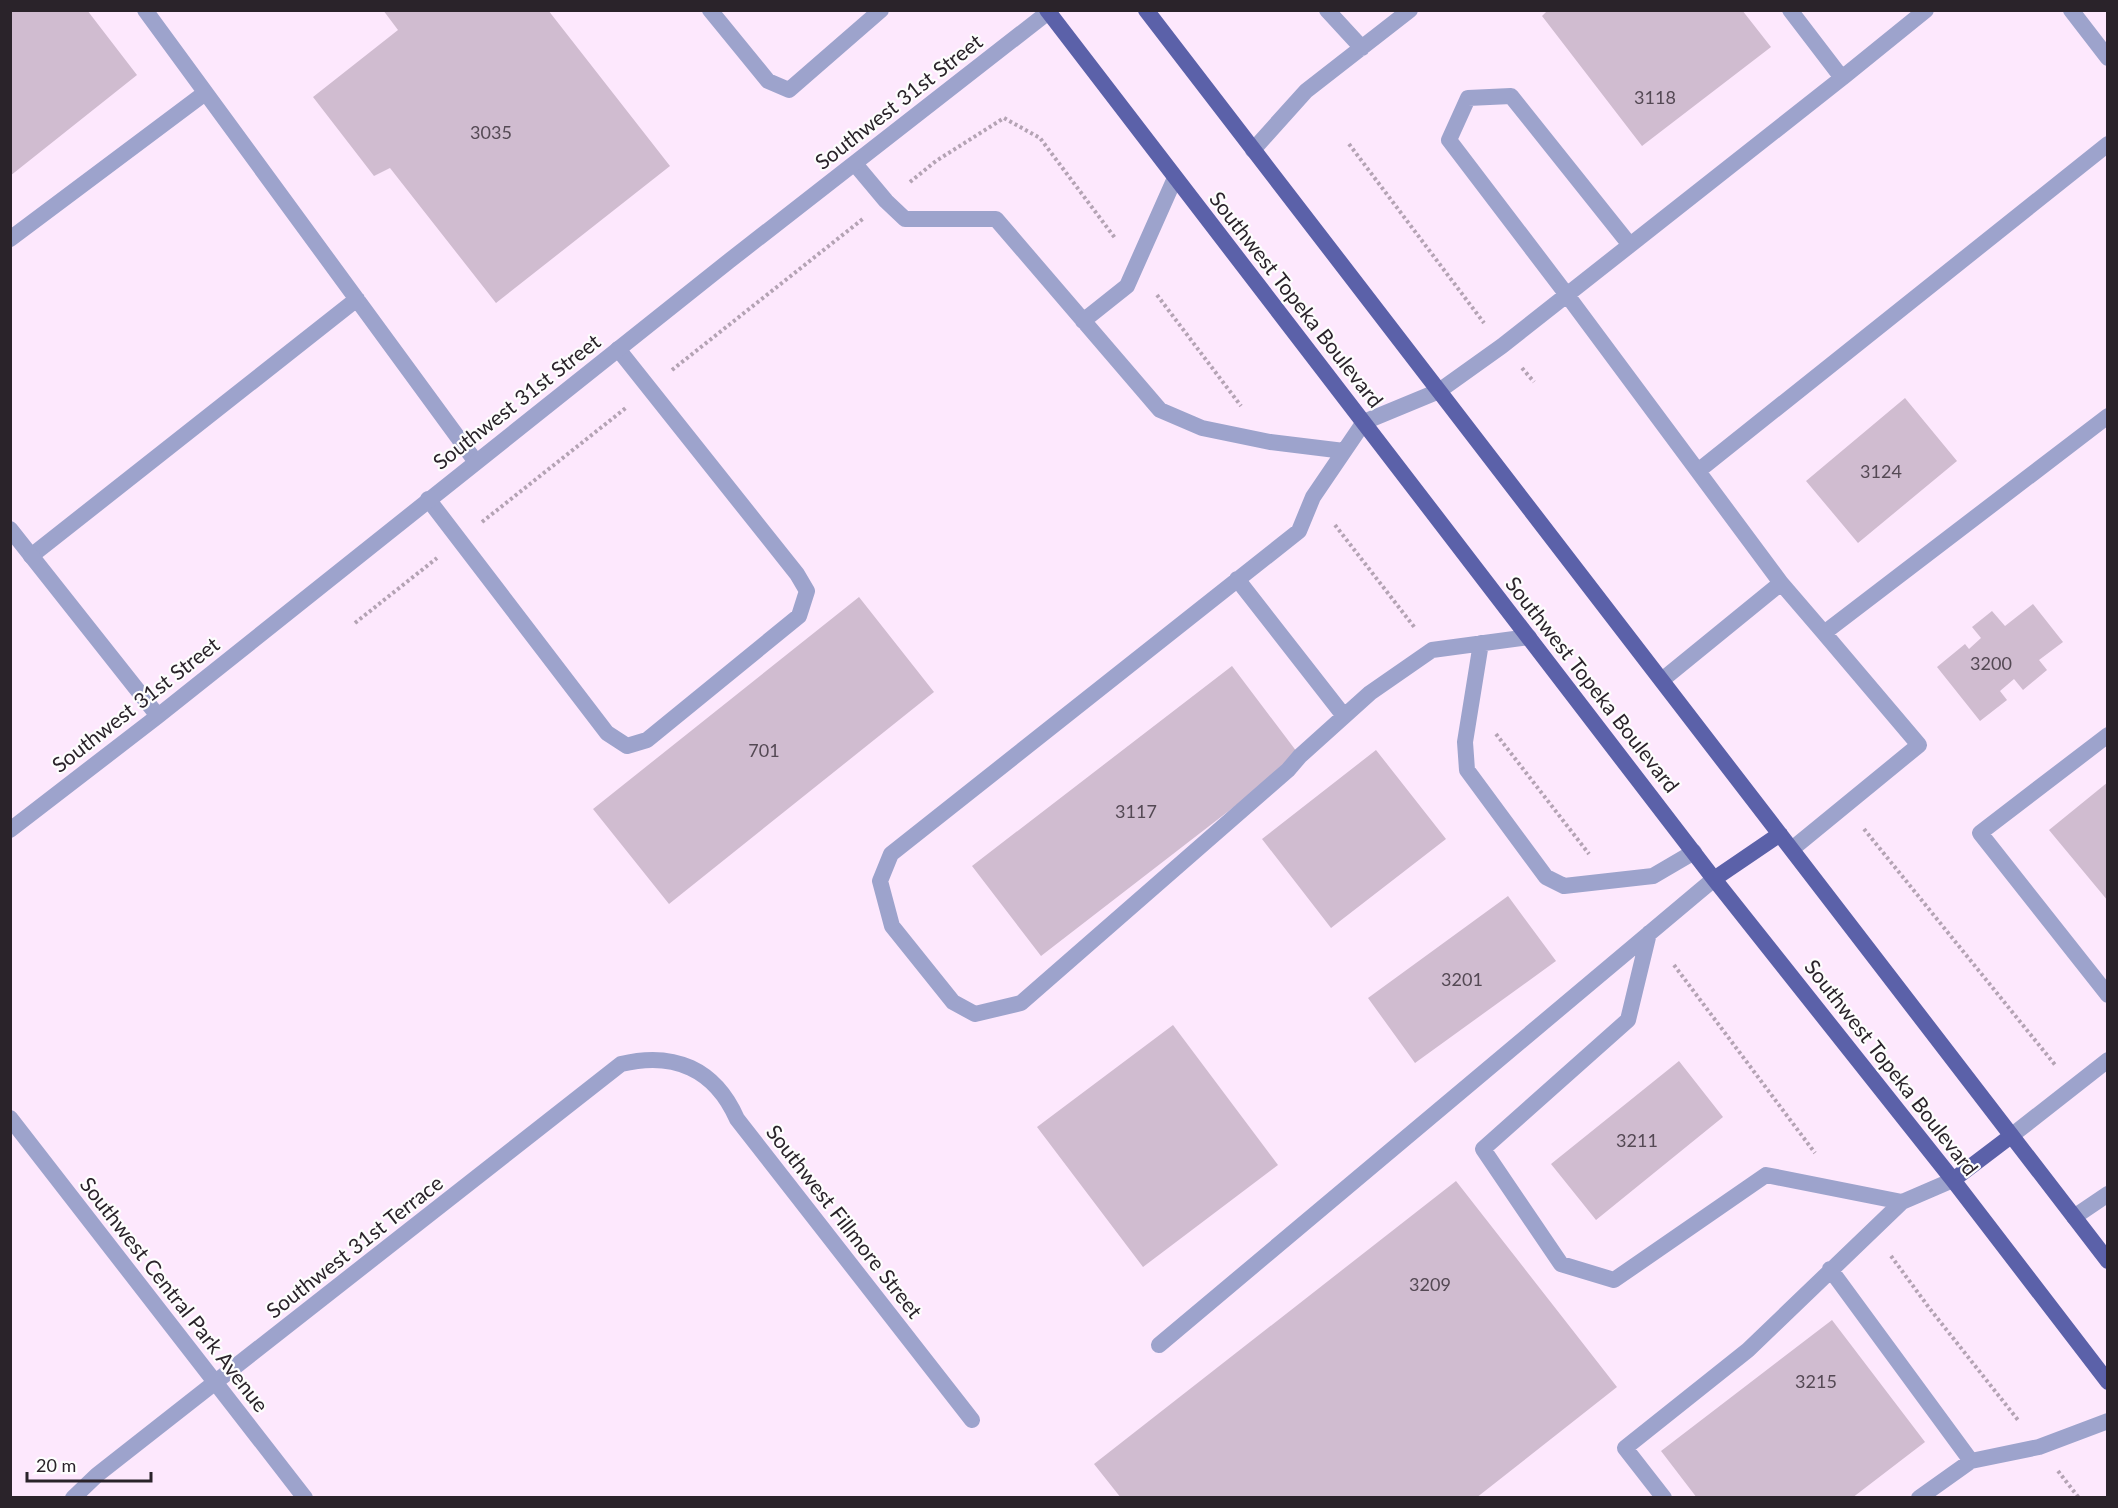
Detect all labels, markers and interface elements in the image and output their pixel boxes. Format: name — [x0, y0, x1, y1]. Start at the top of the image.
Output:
street label: Southwest 31st Street — [809, 28, 987, 174]
house number: 3118 — [1634, 86, 1676, 108]
house number: 3035 — [470, 121, 512, 143]
street label: Southwest Topeka Boulevard — [1205, 186, 1389, 412]
street label: Southwest 31st Street — [427, 328, 605, 474]
house number: 3124 — [1860, 460, 1902, 482]
street label: Southwest Topeka Boulevard — [1501, 571, 1685, 797]
street label: Southwest 31st Street — [46, 631, 224, 777]
house number: 3200 — [1970, 652, 2012, 674]
house number: 701 — [748, 739, 780, 761]
house number: 3117 — [1115, 800, 1157, 822]
street label: Southwest Topeka Boulevard — [1800, 954, 1984, 1180]
house number: 3201 — [1441, 968, 1483, 990]
street label: Southwest Fillmore Street — [762, 1119, 929, 1323]
house number: 3211 — [1616, 1129, 1658, 1151]
street label: Southwest 31st Terrace — [261, 1169, 447, 1323]
street label: Southwest Central Park Avenue — [76, 1172, 274, 1416]
house number: 3209 — [1409, 1273, 1451, 1295]
house number: 3215 — [1795, 1370, 1837, 1392]
scale bar — [27, 1445, 152, 1483]
text: 20 m — [36, 1454, 76, 1476]

